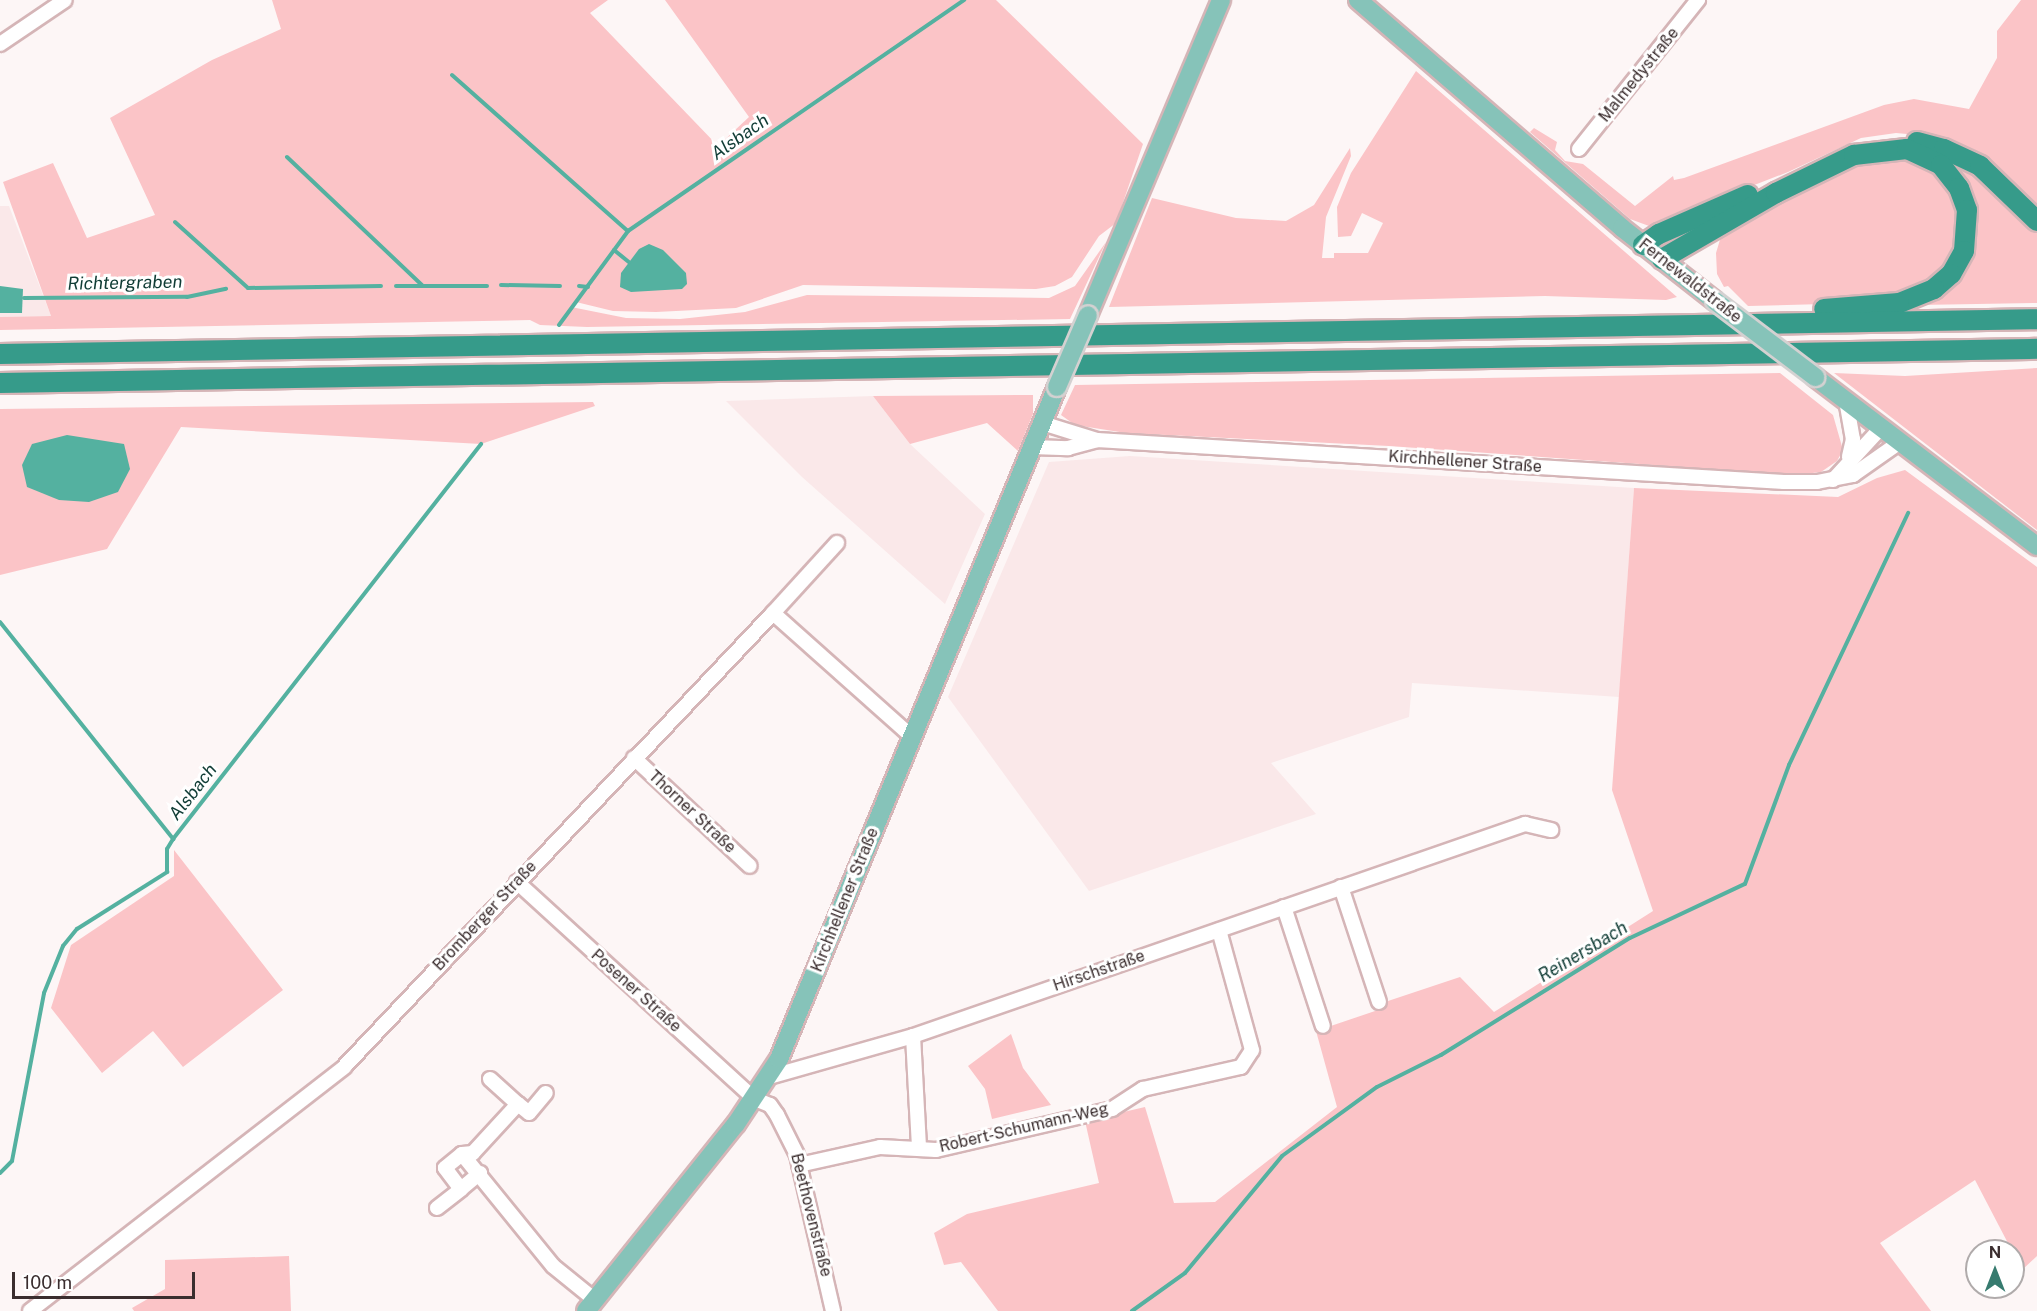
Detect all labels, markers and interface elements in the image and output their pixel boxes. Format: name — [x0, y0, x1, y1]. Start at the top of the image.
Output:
street label: Malmedystraße — [1595, 24, 1683, 126]
water label: Alsbach — [707, 109, 773, 165]
street label: Fernewaldstraße — [1635, 235, 1745, 327]
water label: Richtergraben — [67, 271, 183, 295]
street label: Kirchhellener Straße — [1388, 447, 1542, 477]
water label: Alsbach — [164, 760, 222, 824]
street label: Thorner Straße — [644, 767, 740, 857]
street label: Kirchhellener Straße — [807, 825, 883, 975]
street label: Bromberger Straße — [429, 857, 541, 975]
water label: Reinersbach — [1534, 917, 1632, 987]
street label: Posener Straße — [587, 946, 685, 1036]
street label: Hirschstraße — [1051, 946, 1147, 996]
street label: Robert-Schumann-Weg — [938, 1099, 1110, 1157]
street label: Beethovenstraße — [786, 1151, 836, 1279]
north arrow — [1965, 1239, 2025, 1299]
text: N — [1989, 1243, 2001, 1262]
scale bar — [15, 1260, 198, 1298]
text: 100 m — [23, 1272, 72, 1293]

